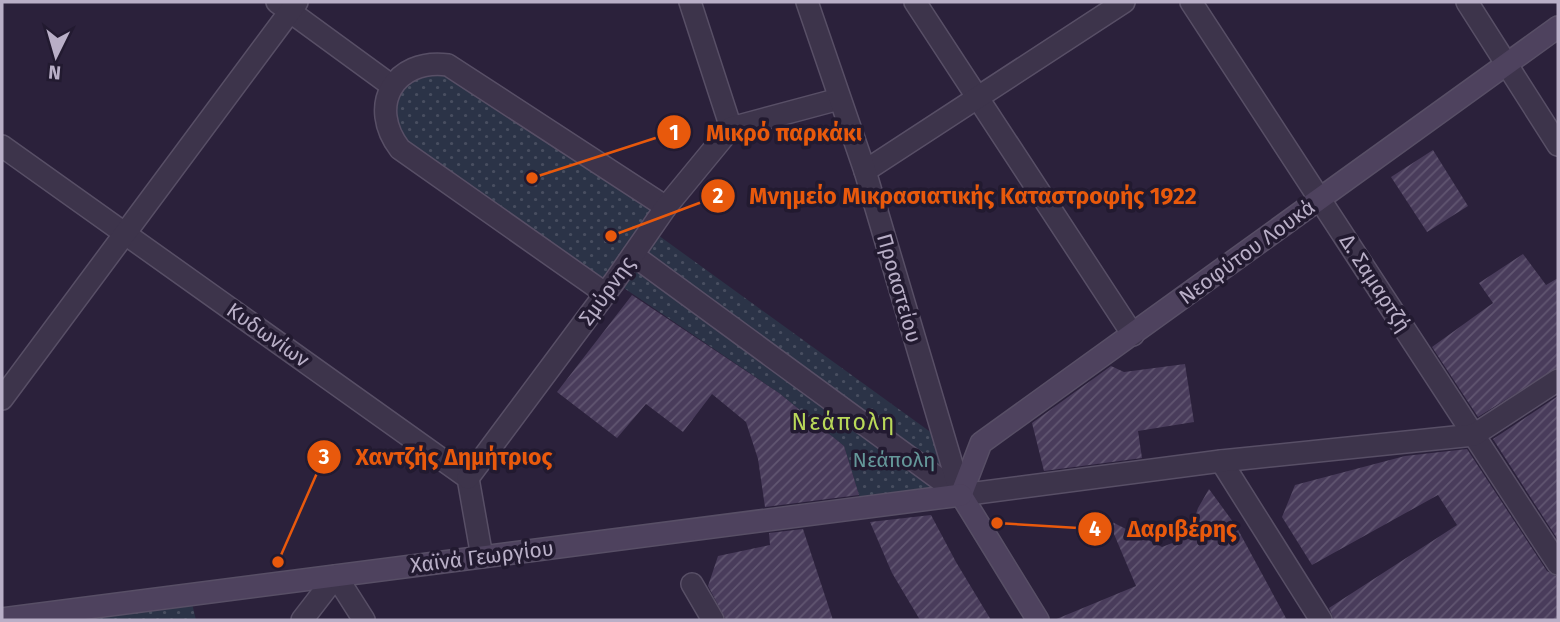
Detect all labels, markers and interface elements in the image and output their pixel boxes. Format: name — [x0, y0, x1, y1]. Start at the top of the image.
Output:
north arrow — [21, 21, 91, 91]
text: N — [47, 60, 62, 84]
callout: Μικρό παρκάκι — [657, 110, 876, 154]
text: Μικρό παρκάκι — [706, 119, 862, 147]
text: 1 — [669, 120, 679, 146]
callout: Μνημείο Μικρασιατικής Καταστροφής 1922 — [700, 174, 1211, 218]
text: Μνημείο Μικρασιατικής Καταστροφής 1922 — [749, 182, 1197, 210]
text: 2 — [713, 183, 724, 209]
street label: Νεοφύτου Λουκά — [1174, 194, 1320, 310]
street label: Δ. Σαμαρτζή — [1334, 229, 1416, 337]
street label: Προαστείου — [871, 230, 927, 346]
street label: Σμύρνης — [573, 251, 641, 331]
street label: Κυδωνίων — [222, 297, 314, 373]
district label: Νεάπολη — [792, 408, 896, 436]
callout: Χαντζής Δημήτριος — [307, 435, 567, 479]
text: Χαντζής Δημήτριος — [354, 443, 553, 471]
text: 3 — [318, 444, 330, 470]
park label: Νεάπολη — [853, 447, 935, 473]
callout: Δαριβέρης — [1078, 507, 1251, 551]
text: Δαριβέρης — [1126, 515, 1237, 543]
text: 4 — [1089, 516, 1101, 542]
street label: Χαϊνά Γεωργίου — [409, 535, 555, 579]

